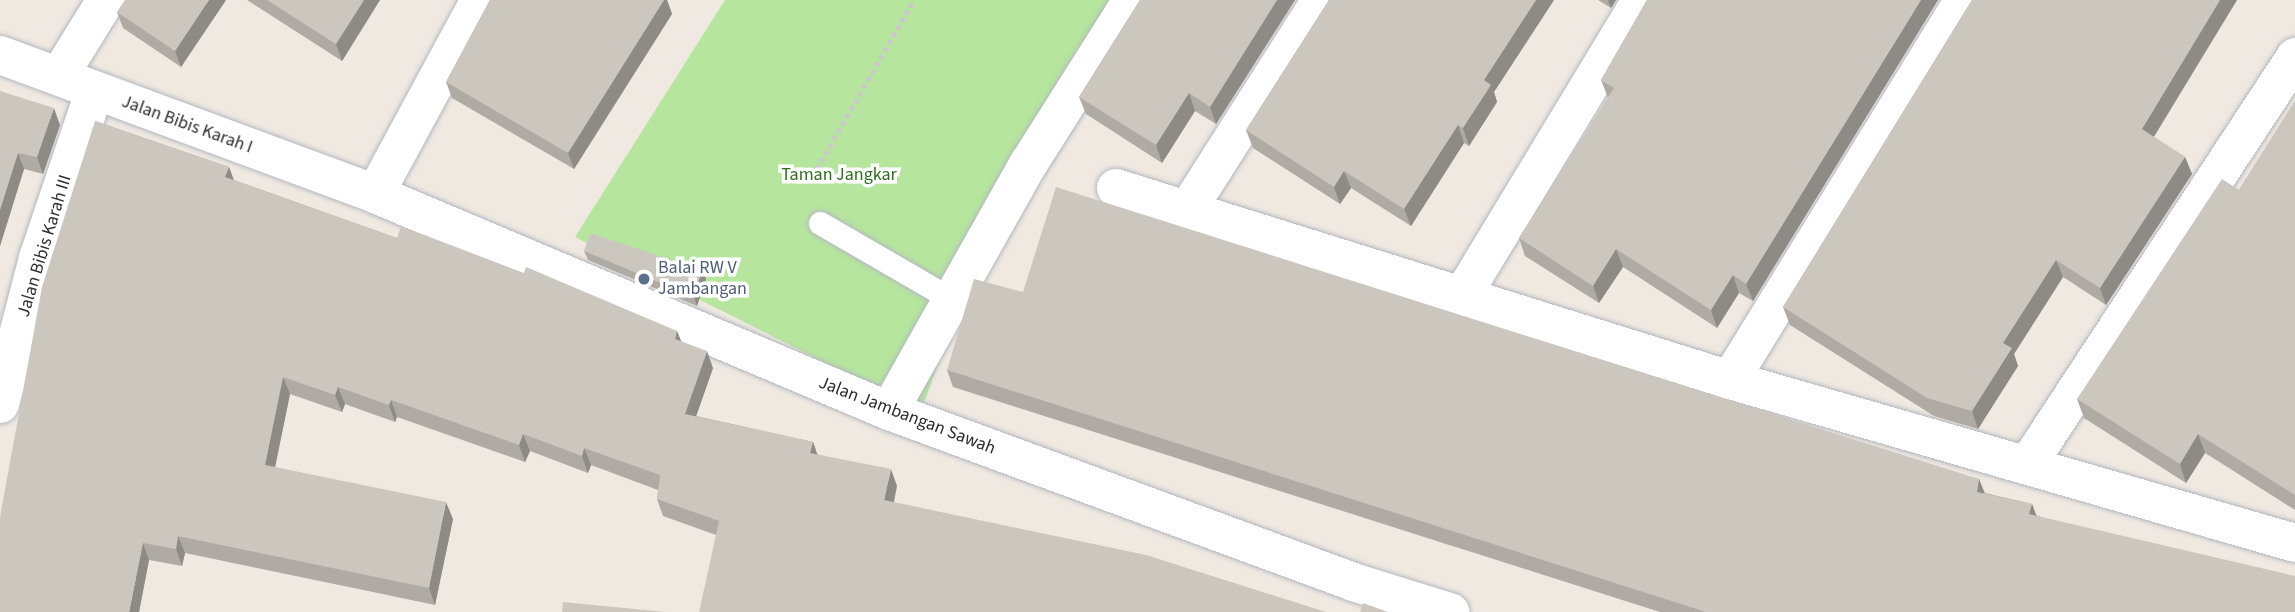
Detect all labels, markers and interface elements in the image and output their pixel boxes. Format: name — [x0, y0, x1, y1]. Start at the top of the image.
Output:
street label: Jalan Bibis Karah I — [119, 91, 255, 159]
park label: Taman Jangkar — [781, 164, 897, 186]
street label: Jalan Bibis Karah III — [13, 172, 77, 320]
place label: Balai RW V Jambangan — [658, 258, 747, 300]
marker: Balai RW V Jambangan — [636, 271, 652, 287]
street label: Jalan Jambangan Sawah — [816, 372, 998, 460]

